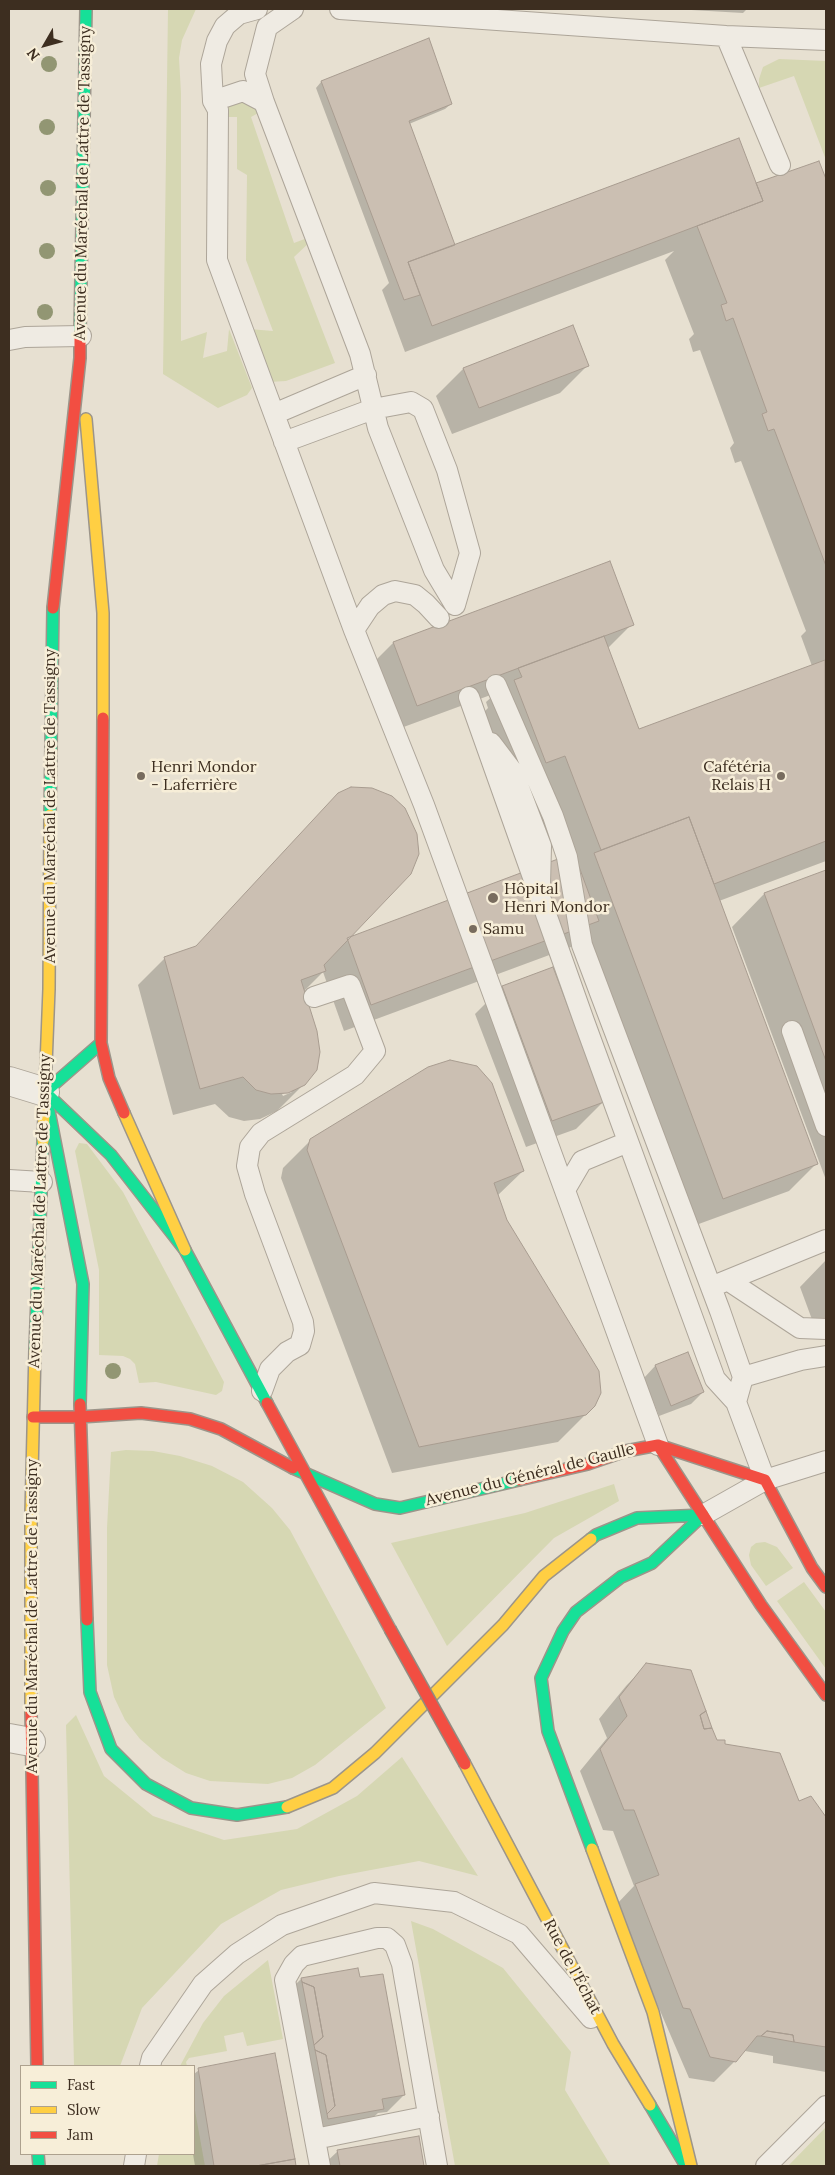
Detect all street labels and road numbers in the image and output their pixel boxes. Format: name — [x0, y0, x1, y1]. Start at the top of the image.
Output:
street label: Avenue du Maréchal de Lattre de Tassigny — [71, 26, 95, 340]
street label: Avenue du Maréchal de Lattre de Tassigny — [40, 649, 60, 963]
street label: Avenue du Maréchal de Lattre de Tassigny — [25, 1054, 55, 1368]
street label: Avenue du Général de Gaulle — [424, 1440, 636, 1510]
street label: Avenue du Maréchal de Lattre de Tassigny — [22, 1459, 42, 1773]
street label: Rue de l'Échat — [539, 1916, 605, 2018]

